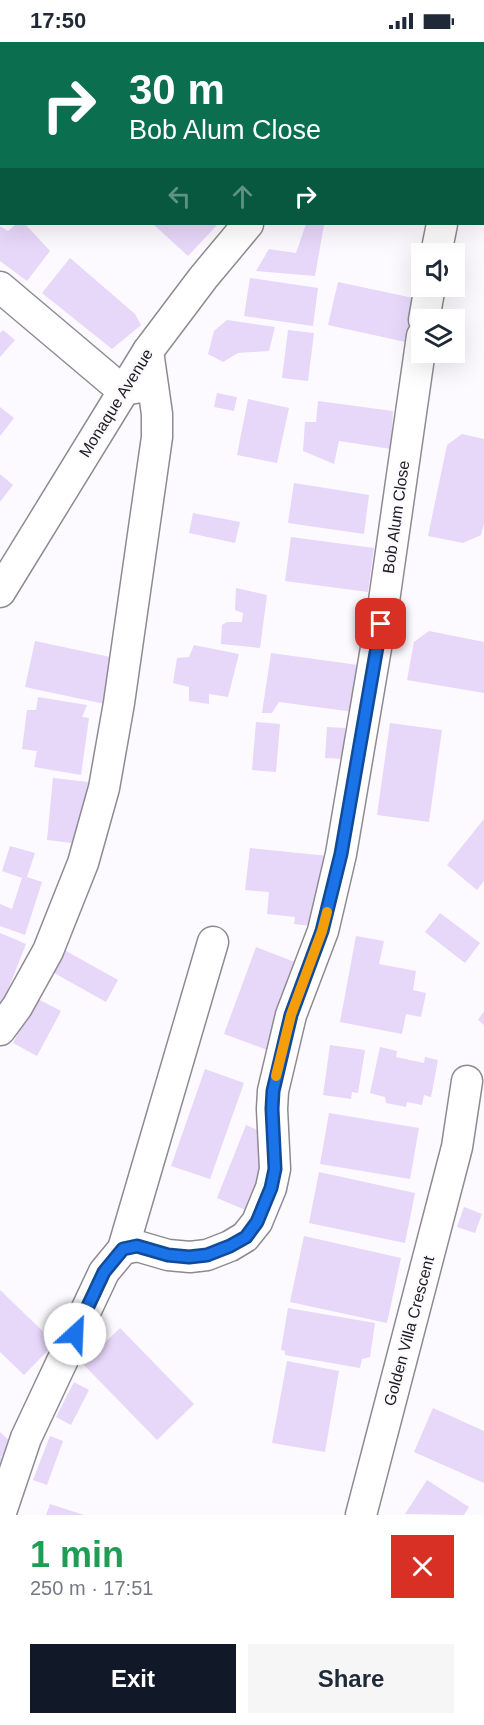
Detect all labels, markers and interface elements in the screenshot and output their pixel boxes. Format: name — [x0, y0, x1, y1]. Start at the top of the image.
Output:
text: 17:50 — [30, 8, 86, 33]
icon: right — [30, 66, 108, 144]
text: 30 m — [129, 66, 225, 113]
text: Bob Alum Close — [129, 115, 321, 145]
icon: left — [163, 180, 196, 213]
icon: ahead — [226, 180, 259, 213]
icon: right — [289, 180, 322, 213]
map controls — [411, 243, 465, 363]
button: sound — [411, 243, 465, 297]
button: layers — [411, 309, 465, 363]
street label: Monaque Avenue — [76, 346, 156, 460]
street label: Bob Alum Close — [380, 459, 412, 575]
pin — [355, 598, 406, 649]
icon: arrive — [364, 607, 397, 640]
street label: Golden Villa Crescent — [381, 1254, 437, 1408]
position arrow — [43, 1302, 107, 1366]
text: 1 min — [30, 1534, 124, 1575]
button: close — [391, 1535, 454, 1598]
text: 250 m · 17:51 — [30, 1577, 153, 1599]
button: Exit — [30, 1644, 236, 1713]
button: Share — [248, 1644, 454, 1713]

